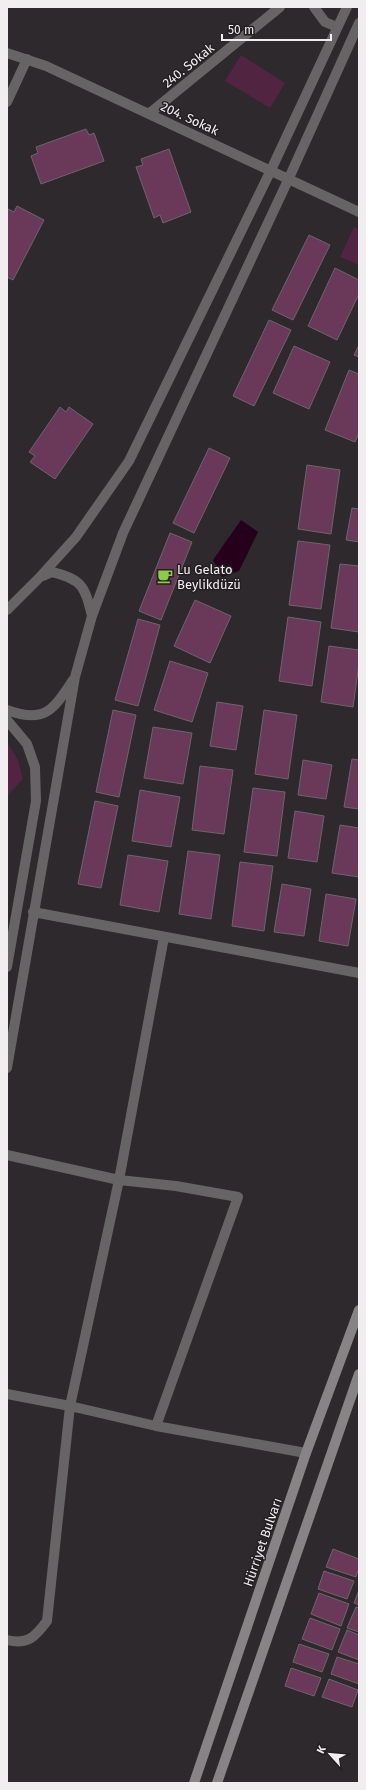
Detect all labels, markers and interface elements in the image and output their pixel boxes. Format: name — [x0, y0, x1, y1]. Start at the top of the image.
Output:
scale bar — [222, 16, 331, 42]
text: 50 m — [228, 23, 254, 37]
street label: 240. Sokak — [160, 40, 217, 91]
street label: 204. Sokak — [159, 99, 221, 139]
place label: Lu Gelato Beylikdüzü — [177, 562, 241, 592]
cafe icon: Lu Gelato Beylikdüzü — [156, 567, 174, 585]
street label: Hürriyet Bulvarı — [240, 1496, 285, 1588]
north arrow — [310, 1734, 350, 1774]
text: K — [314, 1743, 329, 1756]

